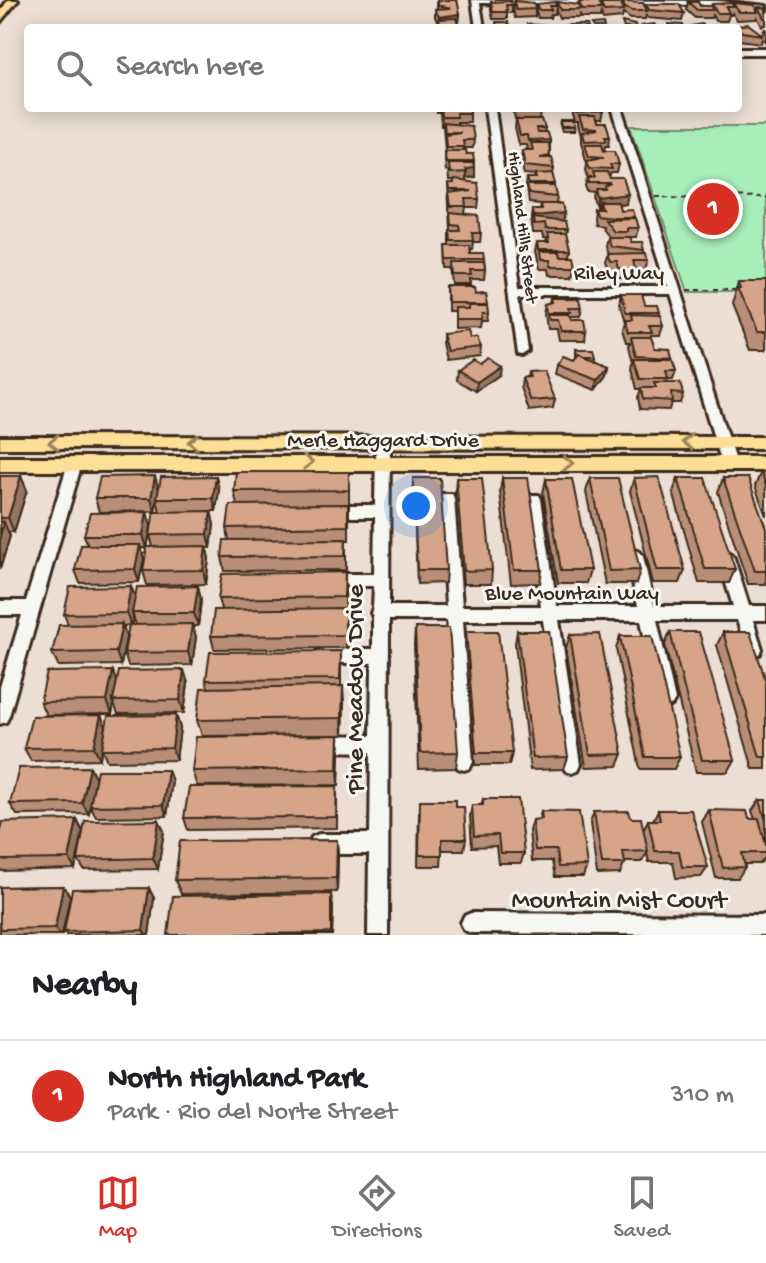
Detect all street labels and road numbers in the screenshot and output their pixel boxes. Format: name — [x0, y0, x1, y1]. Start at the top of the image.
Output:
street label: Highland Hills Street — [502, 150, 541, 306]
street label: Riley Way — [574, 262, 664, 288]
street label: Merle Haggard Drive — [287, 429, 479, 455]
street label: Blue Mountain Way — [484, 582, 659, 608]
street label: Pine Meadow Drive — [342, 584, 373, 795]
street label: Mountain Mist Court — [512, 887, 729, 918]

